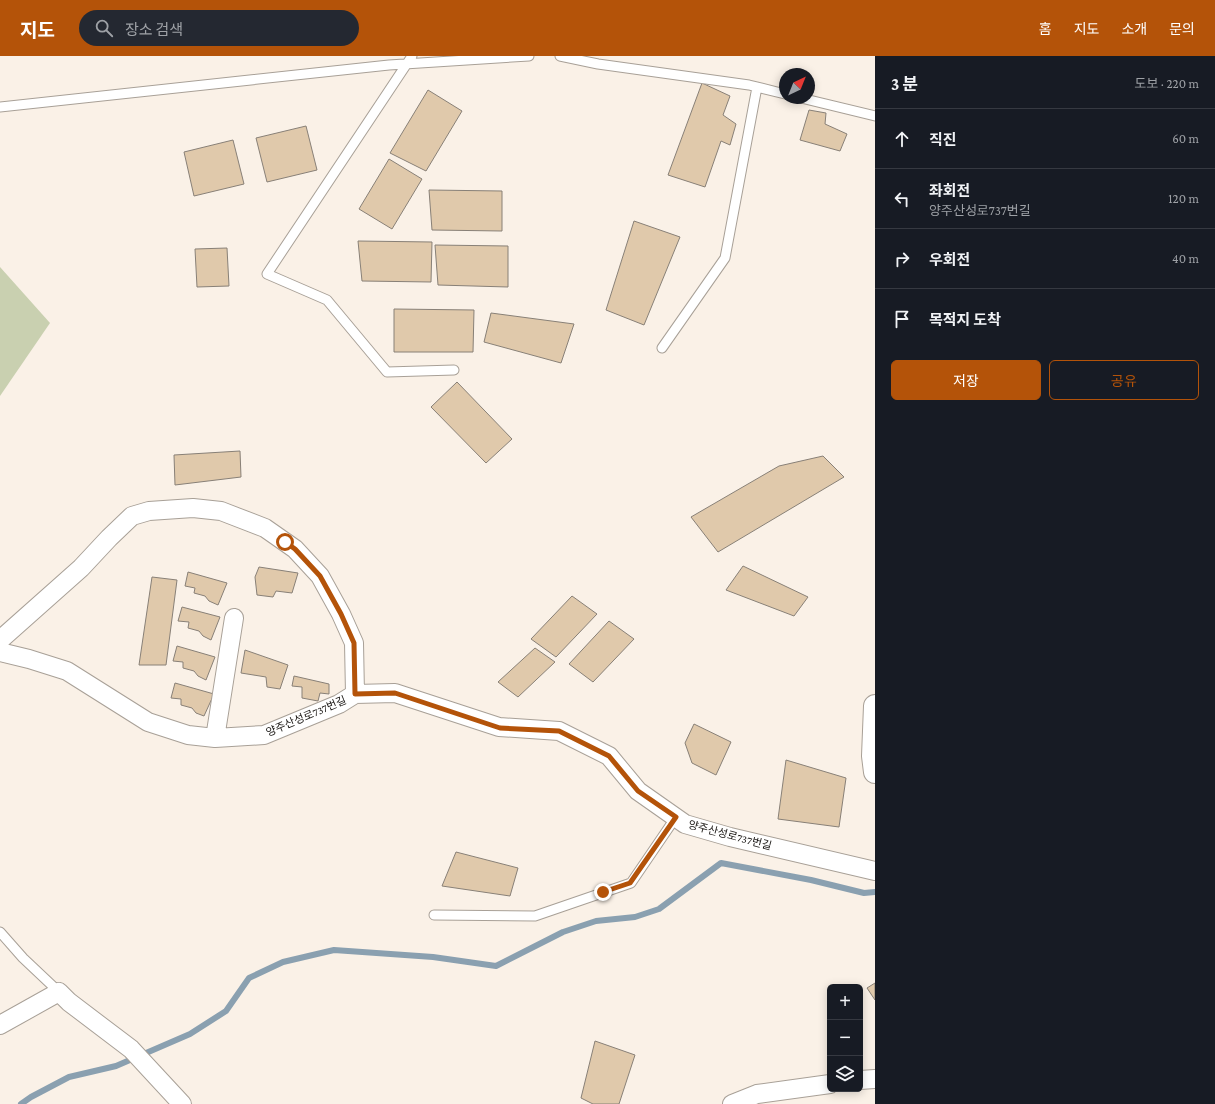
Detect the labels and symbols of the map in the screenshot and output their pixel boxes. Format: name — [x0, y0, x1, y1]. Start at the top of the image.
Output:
north arrow — [779, 68, 815, 104]
route start — [276, 533, 294, 551]
street label: 양주산성로737번길 — [264, 694, 348, 738]
street label: 양주산성로737번길 — [687, 818, 773, 852]
route end — [594, 883, 612, 901]

